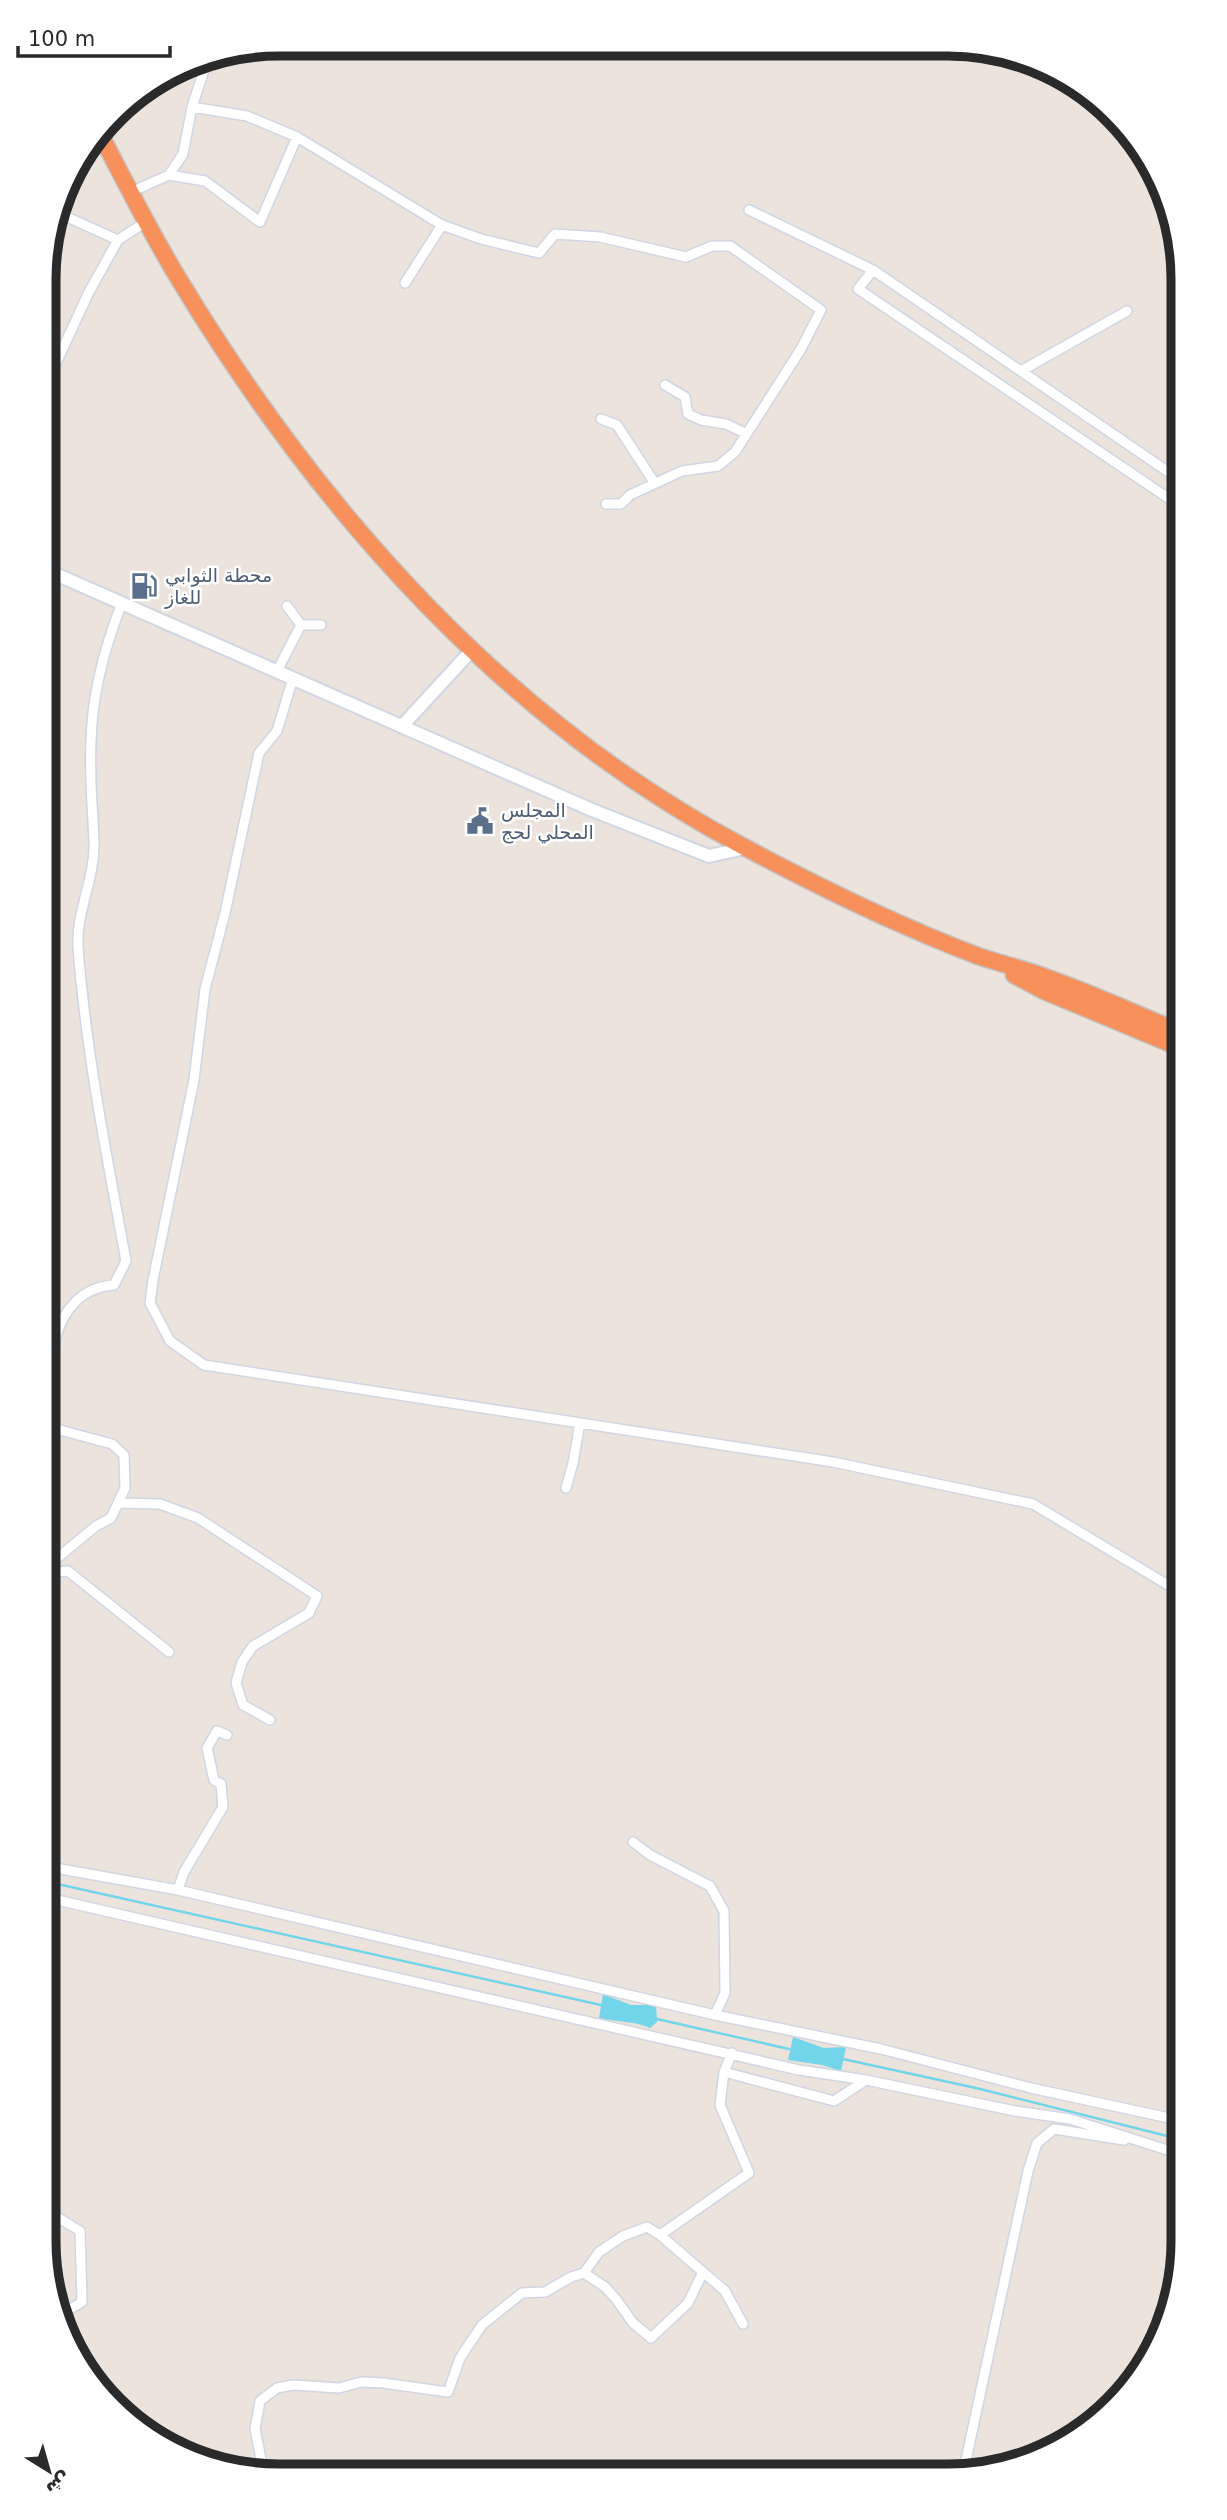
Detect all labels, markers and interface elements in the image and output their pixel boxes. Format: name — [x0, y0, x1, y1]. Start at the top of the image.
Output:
scale bar — [18, 14, 170, 58]
text: 100 m — [28, 27, 95, 51]
place label: محطة الثوابي للغاز — [164, 564, 272, 609]
fuel station icon: محطة الثوابي للغاز — [129, 571, 159, 601]
place label: المجلس المحلي لحج — [501, 799, 594, 844]
public building icon: المجلس المحلي لحج — [465, 806, 495, 836]
north arrow — [14, 2436, 84, 2506]
text: ش — [42, 2467, 76, 2501]

